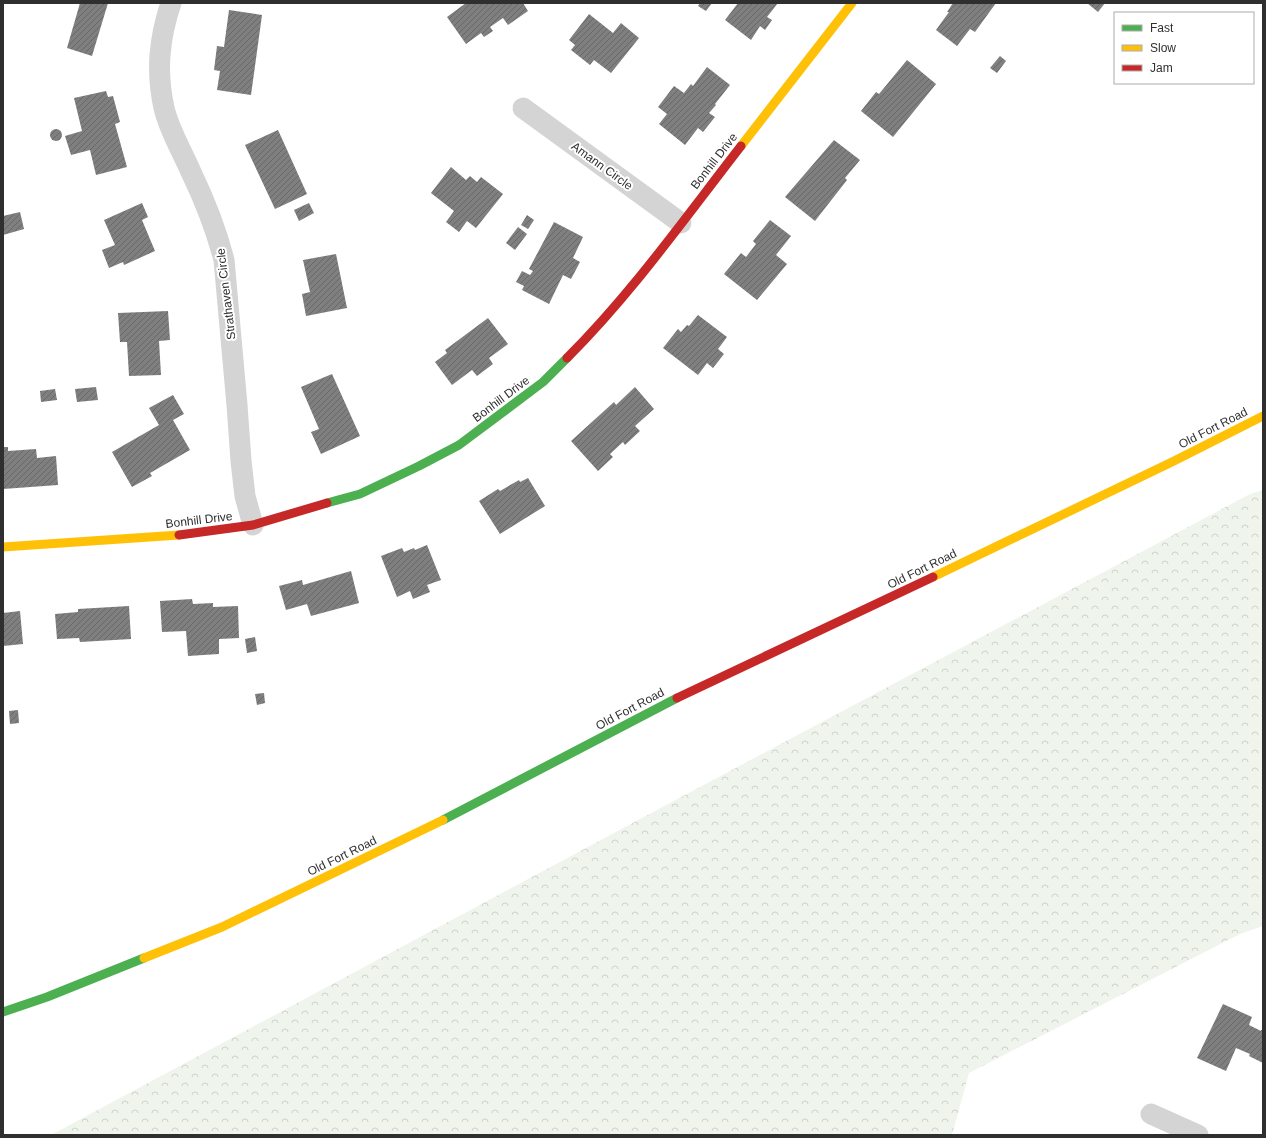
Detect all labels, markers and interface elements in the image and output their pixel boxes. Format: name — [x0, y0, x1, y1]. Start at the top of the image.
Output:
legend — [1114, 12, 1254, 84]
text: Fast — [1150, 21, 1174, 35]
text: Slow — [1150, 41, 1176, 55]
text: Jam — [1150, 61, 1173, 75]
street label: Bonhill Drive — [688, 130, 740, 192]
street label: Amann Circle — [569, 139, 636, 193]
street label: Strathaven Circle — [213, 247, 239, 341]
street label: Bonhill Drive — [470, 373, 532, 425]
street label: Old Fort Road — [1176, 405, 1250, 451]
street label: Bonhill Drive — [165, 509, 234, 531]
street label: Old Fort Road — [885, 546, 959, 592]
street label: Old Fort Road — [593, 685, 667, 733]
street label: Old Fort Road — [305, 833, 379, 879]

